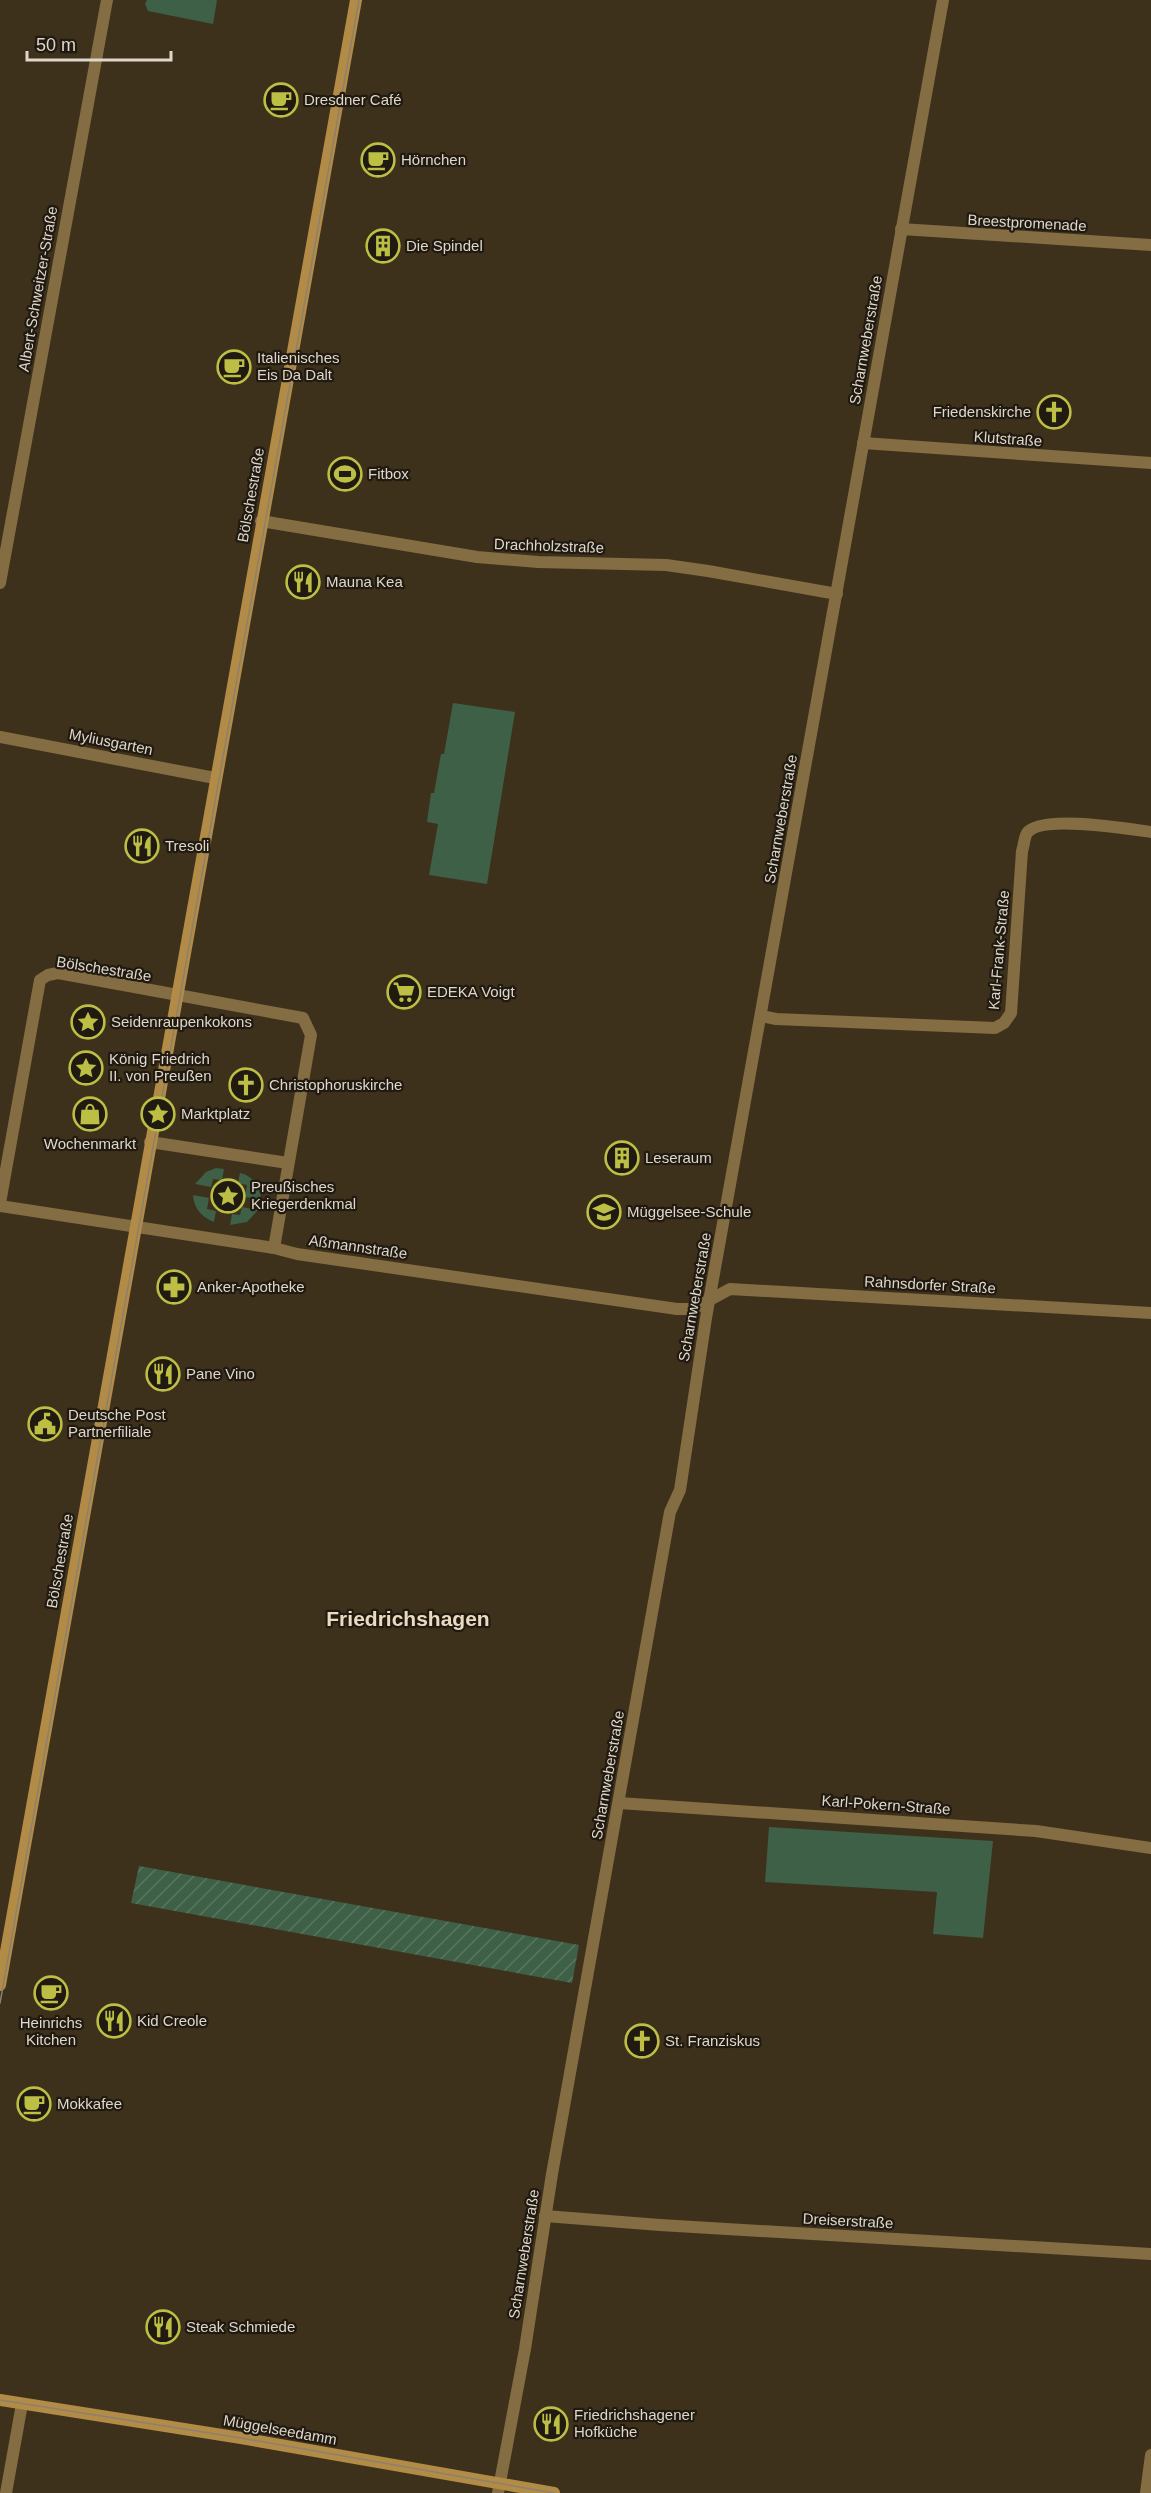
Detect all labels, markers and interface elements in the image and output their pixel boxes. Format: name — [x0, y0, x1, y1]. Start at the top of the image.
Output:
scale bar — [27, 24, 171, 62]
text: 50 m — [36, 35, 76, 55]
cafe icon: Dresdner Café — [263, 82, 299, 118]
place label: Dresdner Café — [304, 91, 402, 108]
cafe icon: Hörnchen — [360, 142, 396, 178]
place label: Hörnchen — [401, 151, 466, 168]
street label: Albert-Schweitzer-Straße — [15, 205, 60, 373]
street label: Breestpromenade — [967, 211, 1087, 234]
building icon: Die Spindel — [365, 228, 401, 264]
place label: Die Spindel — [406, 237, 483, 254]
street label: Scharnweberstraße — [846, 274, 885, 406]
cafe icon: Italienisches Eis Da Dalt — [216, 349, 252, 385]
place label: Italienisches Eis Da Dalt — [257, 349, 340, 383]
church icon: Friedenskirche — [1036, 394, 1072, 430]
place label: Friedenskirche — [933, 403, 1031, 420]
street label: Klutstraße — [973, 428, 1043, 449]
street label: Bölschestraße — [234, 446, 267, 544]
sports icon: Fitbox — [327, 456, 363, 492]
place label: Fitbox — [368, 465, 409, 482]
street label: Drachholzstraße — [494, 535, 604, 556]
restaurant icon: Mauna Kea — [285, 564, 321, 600]
place label: Mauna Kea — [326, 573, 403, 590]
street label: Myliusgarten — [68, 725, 154, 758]
street label: Scharnweberstraße — [761, 753, 800, 885]
restaurant icon: Tresoli — [124, 828, 160, 864]
place label: Tresoli — [165, 837, 209, 854]
street label: Karl-Frank-Straße — [985, 889, 1012, 1010]
street label: Bölschestraße — [55, 953, 153, 984]
supermarket icon: EDEKA Voigt — [386, 974, 422, 1010]
place label: EDEKA Voigt — [427, 983, 515, 1000]
place icon: Seidenraupenkokons — [70, 1004, 106, 1040]
place label: Seidenraupenkokons — [111, 1013, 252, 1030]
place icon: König Friedrich II. von Preußen — [68, 1050, 104, 1086]
place label: König Friedrich II. von Preußen — [109, 1050, 212, 1084]
church icon: Christophoruskirche — [228, 1067, 264, 1103]
place label: Christophoruskirche — [269, 1076, 402, 1093]
shop icon: Wochenmarkt — [72, 1096, 108, 1132]
place icon: Marktplatz — [140, 1096, 176, 1132]
place label: Marktplatz — [181, 1105, 250, 1122]
place label: Wochenmarkt — [44, 1135, 137, 1152]
building icon: Leseraum — [604, 1140, 640, 1176]
place label: Leseraum — [645, 1149, 712, 1166]
place icon: Preußisches Kriegerdenkmal — [210, 1178, 246, 1214]
place label: Preußisches Kriegerdenkmal — [251, 1178, 356, 1212]
school or university icon: Müggelsee-Schule — [586, 1194, 622, 1230]
place label: Müggelsee-Schule — [627, 1203, 751, 1220]
street label: Aßmannstraße — [308, 1231, 408, 1262]
street label: Scharnweberstraße — [675, 1231, 714, 1363]
pharmacy icon: Anker-Apotheke — [156, 1269, 192, 1305]
street label: Rahnsdorfer Straße — [864, 1273, 996, 1296]
place label: Anker-Apotheke — [197, 1278, 305, 1295]
restaurant icon: Pane Vino — [145, 1356, 181, 1392]
place label: Pane Vino — [186, 1365, 255, 1382]
public building icon: Deutsche Post Partnerfiliale — [27, 1406, 63, 1442]
place label: Deutsche Post Partnerfiliale — [68, 1406, 166, 1440]
street label: Bölschestraße — [43, 1512, 76, 1610]
district label: Friedrichshagen — [326, 1607, 490, 1630]
street label: Scharnweberstraße — [588, 1709, 627, 1841]
street label: Karl-Pokern-Straße — [821, 1792, 951, 1817]
cafe icon: Heinrichs Kitchen — [33, 1975, 69, 2011]
restaurant icon: Kid Creole — [96, 2003, 132, 2039]
place label: Kid Creole — [137, 2012, 207, 2029]
place label: Heinrichs Kitchen — [20, 2014, 82, 2048]
church icon: St. Franziskus — [624, 2023, 660, 2059]
place label: St. Franziskus — [665, 2032, 760, 2049]
cafe icon: Mokkafee — [16, 2086, 52, 2122]
place label: Mokkafee — [57, 2095, 122, 2112]
street label: Scharnweberstraße — [505, 2188, 542, 2320]
street label: Dreiserstraße — [802, 2210, 894, 2231]
restaurant icon: Steak Schmiede — [145, 2309, 181, 2345]
place label: Steak Schmiede — [186, 2318, 295, 2335]
restaurant icon: Friedrichshagener Hofküche — [533, 2406, 569, 2442]
place label: Friedrichshagener Hofküche — [574, 2406, 695, 2440]
street label: Müggelseedamm — [222, 2411, 338, 2448]

